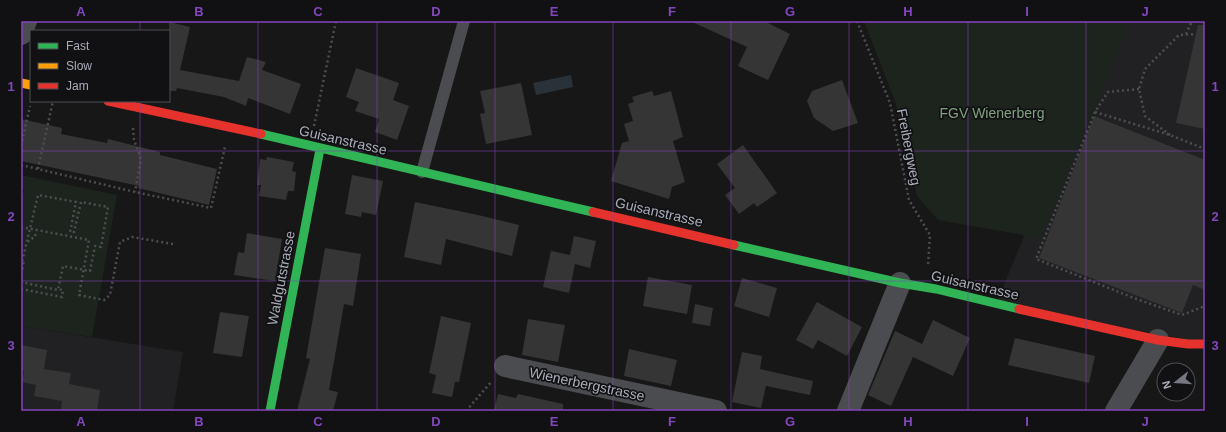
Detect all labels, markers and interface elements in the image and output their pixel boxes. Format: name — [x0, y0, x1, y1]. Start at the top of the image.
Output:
text: A — [76, 4, 86, 19]
text: B — [194, 4, 204, 19]
text: C — [313, 4, 323, 19]
text: D — [431, 4, 441, 19]
text: E — [550, 4, 559, 19]
text: F — [668, 4, 676, 19]
text: G — [785, 4, 795, 19]
text: H — [903, 4, 913, 19]
text: I — [1025, 4, 1029, 19]
text: J — [1141, 4, 1149, 19]
legend — [30, 30, 170, 102]
text: Fast — [66, 39, 90, 53]
text: Slow — [66, 59, 92, 73]
text: 1 — [7, 79, 15, 94]
text: Jam — [66, 79, 89, 93]
text: 1 — [1211, 79, 1219, 94]
park label: FGV Wienerberg — [939, 105, 1045, 121]
street label: Freibergweg — [894, 107, 924, 187]
street label: Guisanstrasse — [298, 122, 389, 158]
street label: Guisanstrasse — [614, 194, 705, 230]
text: 2 — [7, 209, 15, 224]
text: 2 — [1211, 209, 1219, 224]
street label: Waldgutstrasse — [264, 229, 298, 327]
street label: Guisanstrasse — [930, 267, 1021, 303]
text: 3 — [7, 338, 15, 353]
text: 3 — [1211, 338, 1219, 353]
north arrow — [1156, 362, 1196, 402]
street label: Wienerbergstrasse — [528, 364, 646, 404]
text: N — [1160, 379, 1173, 390]
text: A — [76, 414, 86, 429]
text: B — [194, 414, 204, 429]
text: C — [313, 414, 323, 429]
text: D — [431, 414, 441, 429]
text: E — [550, 414, 559, 429]
text: F — [668, 414, 676, 429]
text: G — [785, 414, 795, 429]
text: H — [903, 414, 913, 429]
text: I — [1025, 414, 1029, 429]
text: J — [1141, 414, 1149, 429]

